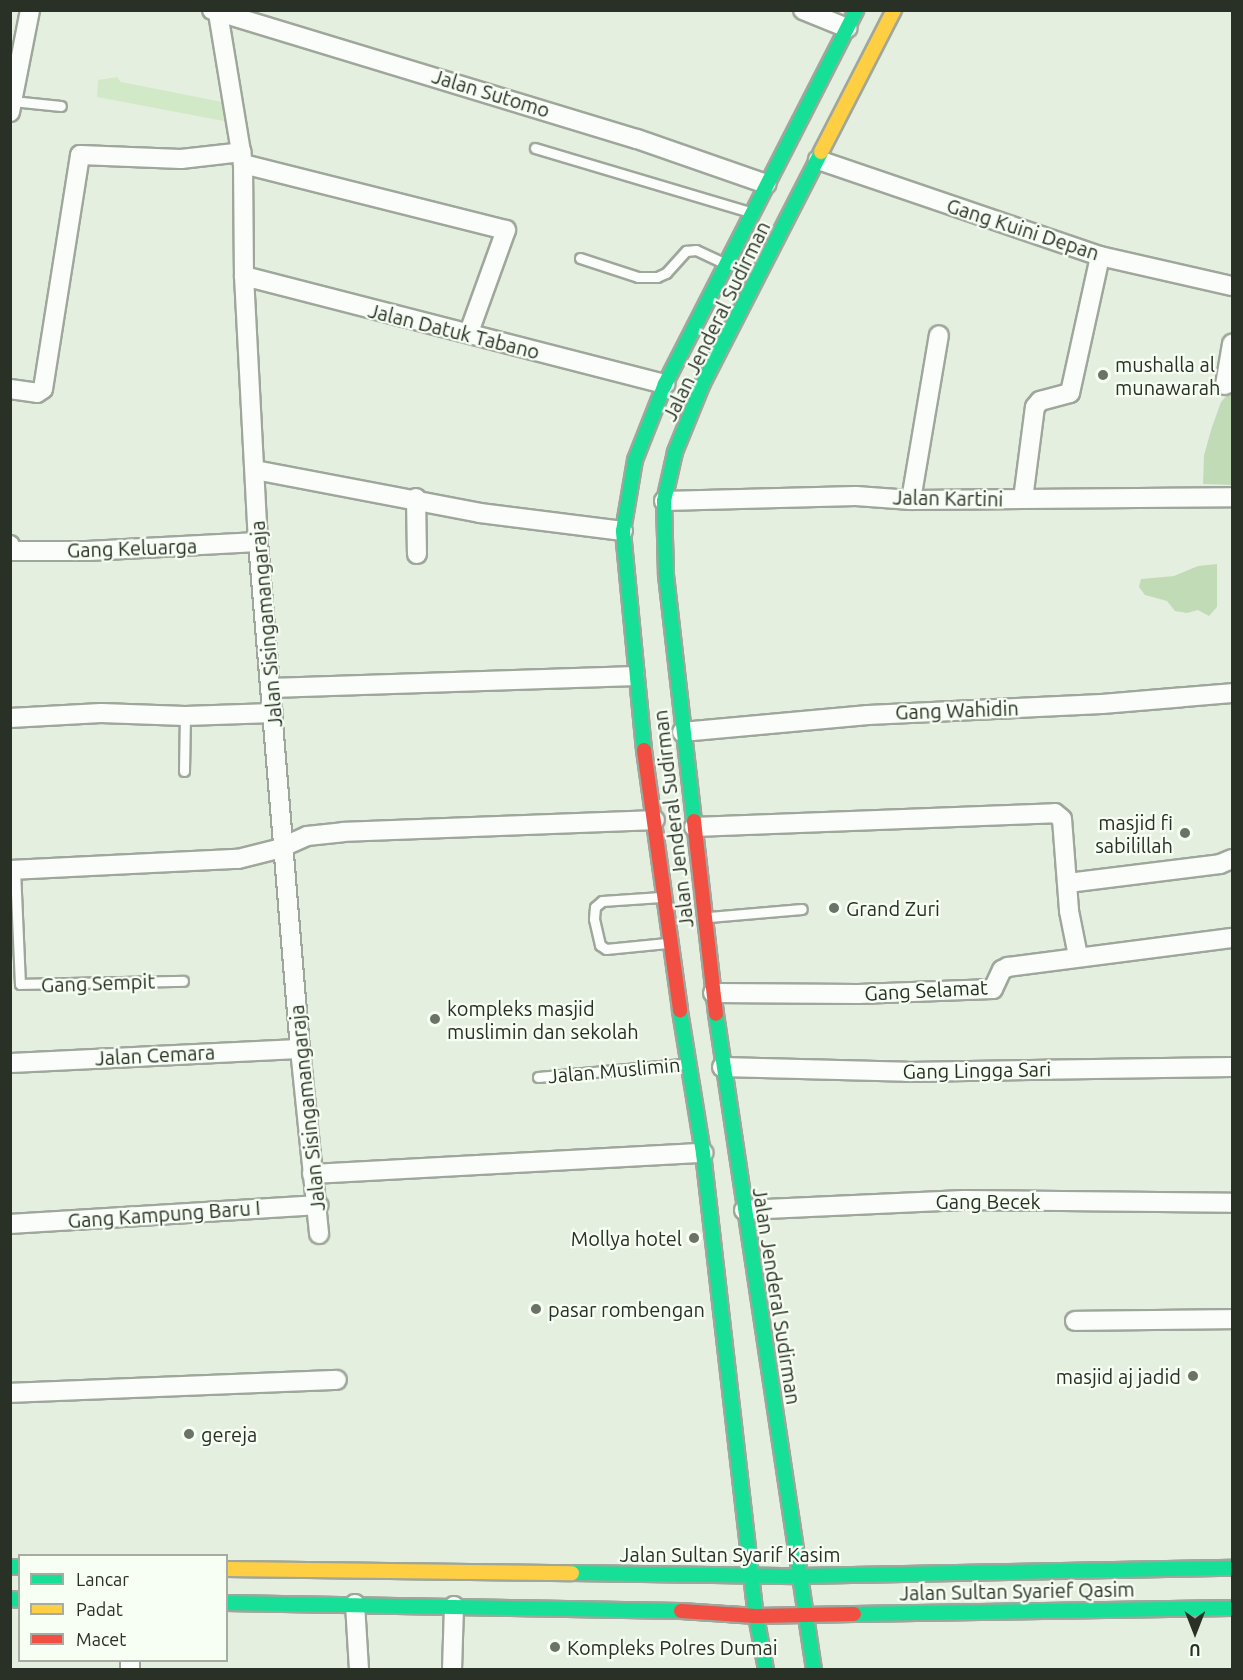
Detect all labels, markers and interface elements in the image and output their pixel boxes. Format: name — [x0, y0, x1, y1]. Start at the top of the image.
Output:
street label: Jalan Sutomo — [429, 64, 553, 122]
street label: Gang Kuini Depan — [944, 193, 1102, 265]
street label: Jalan Jenderal Sudirman — [657, 217, 775, 425]
street label: Jalan Datuk Tabano — [366, 298, 542, 364]
place label: mushalla al munawarah — [1115, 352, 1220, 399]
marker: mushalla al munawarah — [1096, 368, 1110, 382]
street label: Jalan Kartini — [892, 485, 1004, 511]
street label: Jalan Sisingamangaraja — [245, 520, 287, 728]
street label: Gang Keluarga — [66, 534, 198, 562]
street label: Gang Wahidin — [895, 696, 1019, 724]
street label: Jalan Jenderal Sudirman — [648, 709, 698, 929]
place label: masjid fi sabilillah — [1095, 810, 1173, 857]
marker: masjid fi sabilillah — [1178, 826, 1192, 840]
place label: Grand Zuri — [846, 896, 940, 920]
marker: Grand Zuri — [827, 901, 841, 915]
street label: Gang Sempit — [40, 969, 156, 997]
street label: Gang Selamat — [864, 975, 988, 1005]
place label: kompleks masjid muslimin dan sekolah — [447, 996, 639, 1043]
street label: Jalan Sisingamangaraja — [284, 1004, 330, 1212]
marker: kompleks masjid muslimin dan sekolah — [428, 1012, 442, 1026]
street label: Jalan Cemara — [94, 1040, 216, 1070]
street label: Jalan Muslimin — [547, 1052, 681, 1088]
street label: Gang Lingga Sari — [903, 1057, 1051, 1083]
street label: Jalan Jenderal Sudirman — [748, 1186, 806, 1406]
street label: Gang Becek — [935, 1189, 1041, 1213]
street label: Gang Kampung Baru I — [67, 1195, 261, 1233]
place label: Mollya hotel — [571, 1226, 682, 1250]
marker: Mollya hotel — [687, 1231, 701, 1245]
place label: pasar rombengan — [548, 1297, 705, 1321]
marker: pasar rombengan — [529, 1302, 543, 1316]
place label: masjid aj jadid — [1056, 1364, 1181, 1388]
marker: masjid aj jadid — [1186, 1369, 1200, 1383]
place label: gereja — [201, 1422, 257, 1446]
marker: gereja — [182, 1427, 196, 1441]
street label: Jalan Sultan Syarif Kasim — [620, 1542, 840, 1566]
legend — [18, 1554, 228, 1662]
text: Lancar — [76, 1569, 129, 1589]
street label: Jalan Sultan Syarief Qasim — [899, 1577, 1135, 1605]
text: Padat — [76, 1599, 123, 1619]
north arrow — [1165, 1602, 1225, 1662]
text: Macet — [76, 1629, 126, 1649]
place label: Kompleks Polres Dumai — [567, 1635, 778, 1659]
marker: Kompleks Polres Dumai — [548, 1640, 562, 1654]
text: U — [1189, 1641, 1201, 1659]

